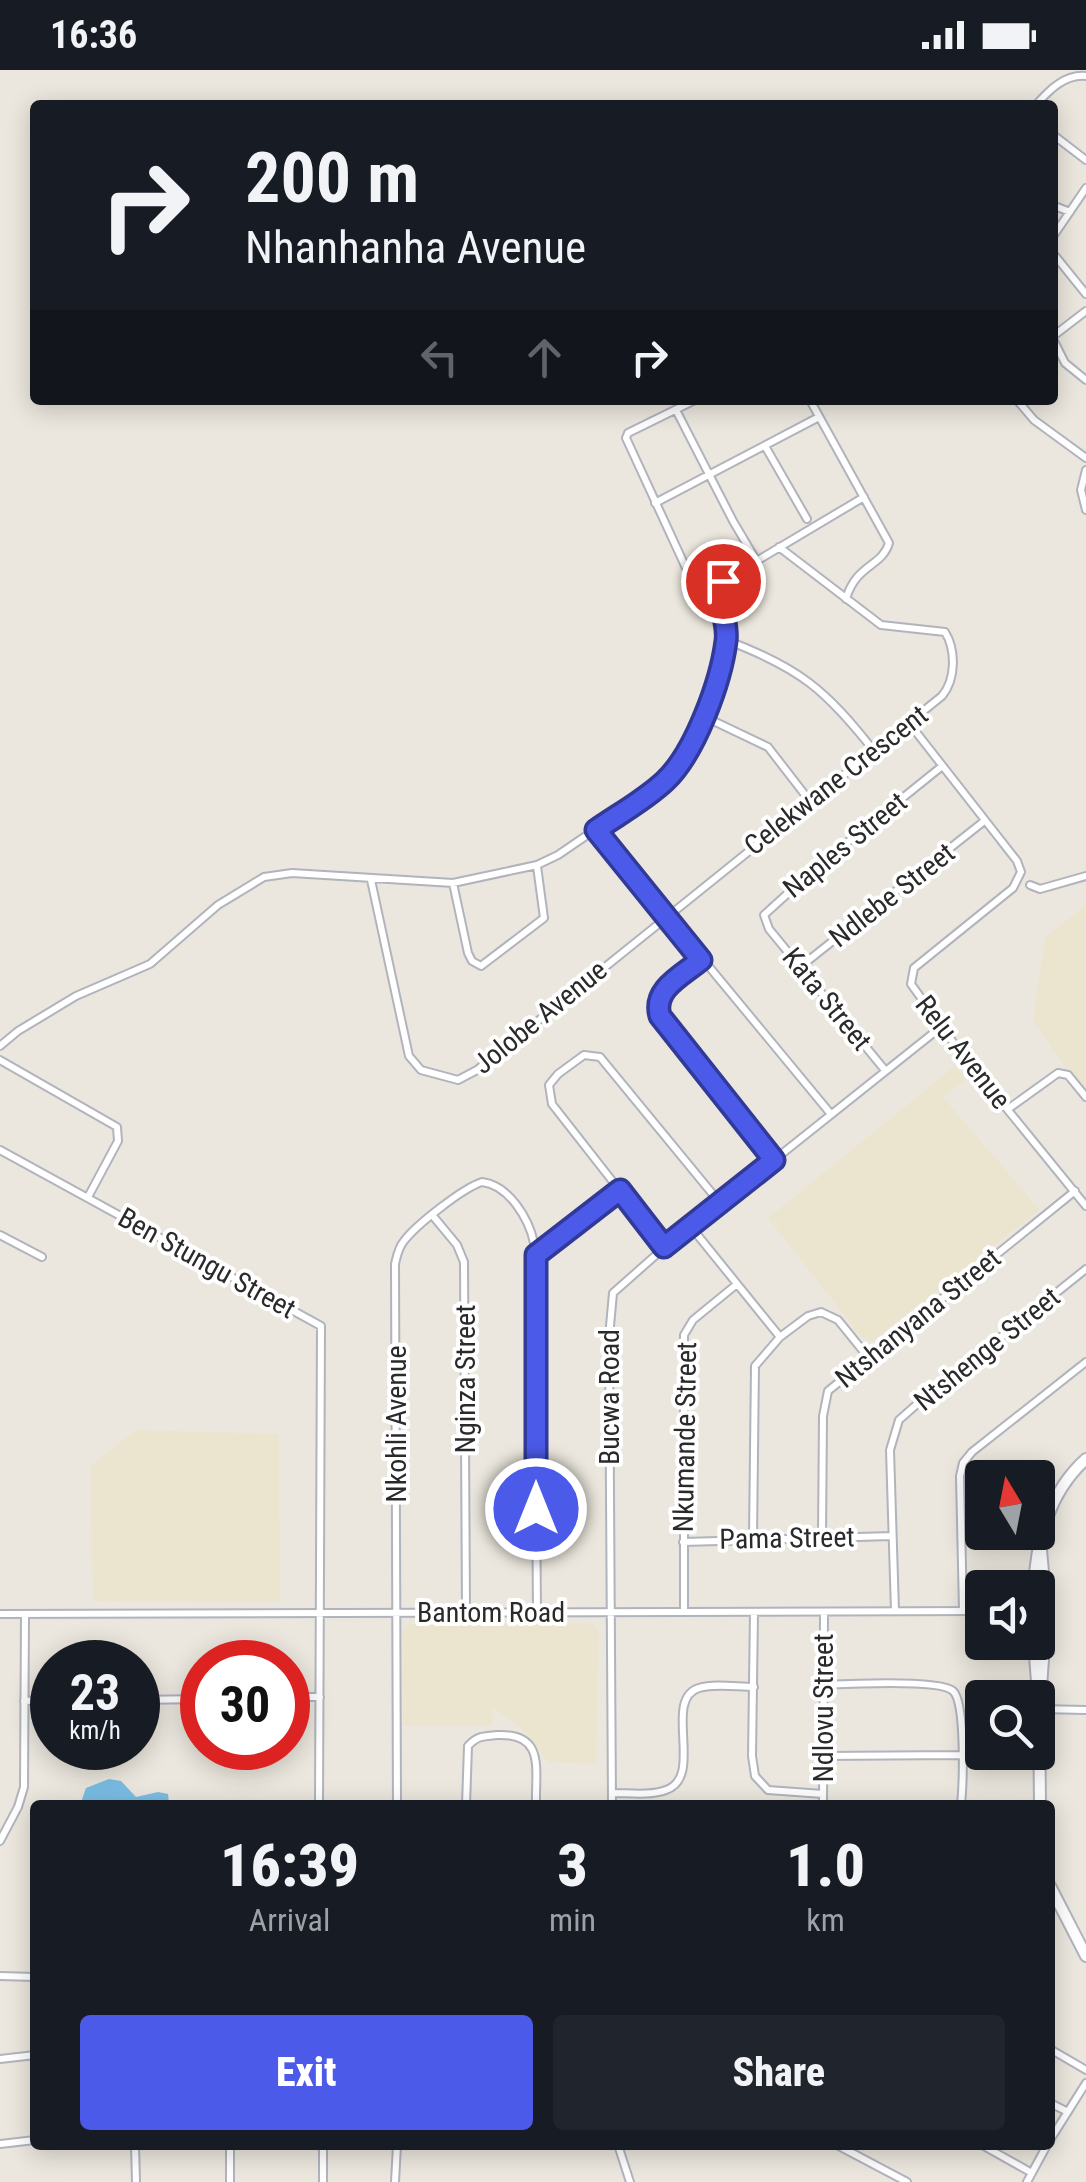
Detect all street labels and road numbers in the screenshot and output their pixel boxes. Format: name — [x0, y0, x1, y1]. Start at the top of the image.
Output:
street label: Celekwane Crescent — [738, 698, 934, 862]
street label: Naples Street — [777, 785, 913, 905]
street label: Ndlebe Street — [823, 836, 961, 954]
street label: Kata Street — [776, 941, 878, 1057]
street label: Jolobe Avenue — [467, 953, 613, 1081]
street label: Relu Avenue — [908, 989, 1018, 1115]
street label: Ben Stungu Street — [113, 1201, 301, 1325]
street label: Ntshanyana Street — [829, 1241, 1007, 1395]
street label: Ntshenge Street — [908, 1280, 1066, 1418]
street label: Nginza Street — [449, 1305, 482, 1453]
street label: Bucwa Road — [593, 1329, 626, 1465]
street label: Nkumande Street — [667, 1341, 703, 1533]
street label: Nkohli Avenue — [380, 1345, 413, 1503]
street label: Pama Street — [719, 1520, 855, 1556]
street label: Bantom Road — [417, 1596, 565, 1629]
street label: Ndlovu Street — [807, 1633, 840, 1783]

